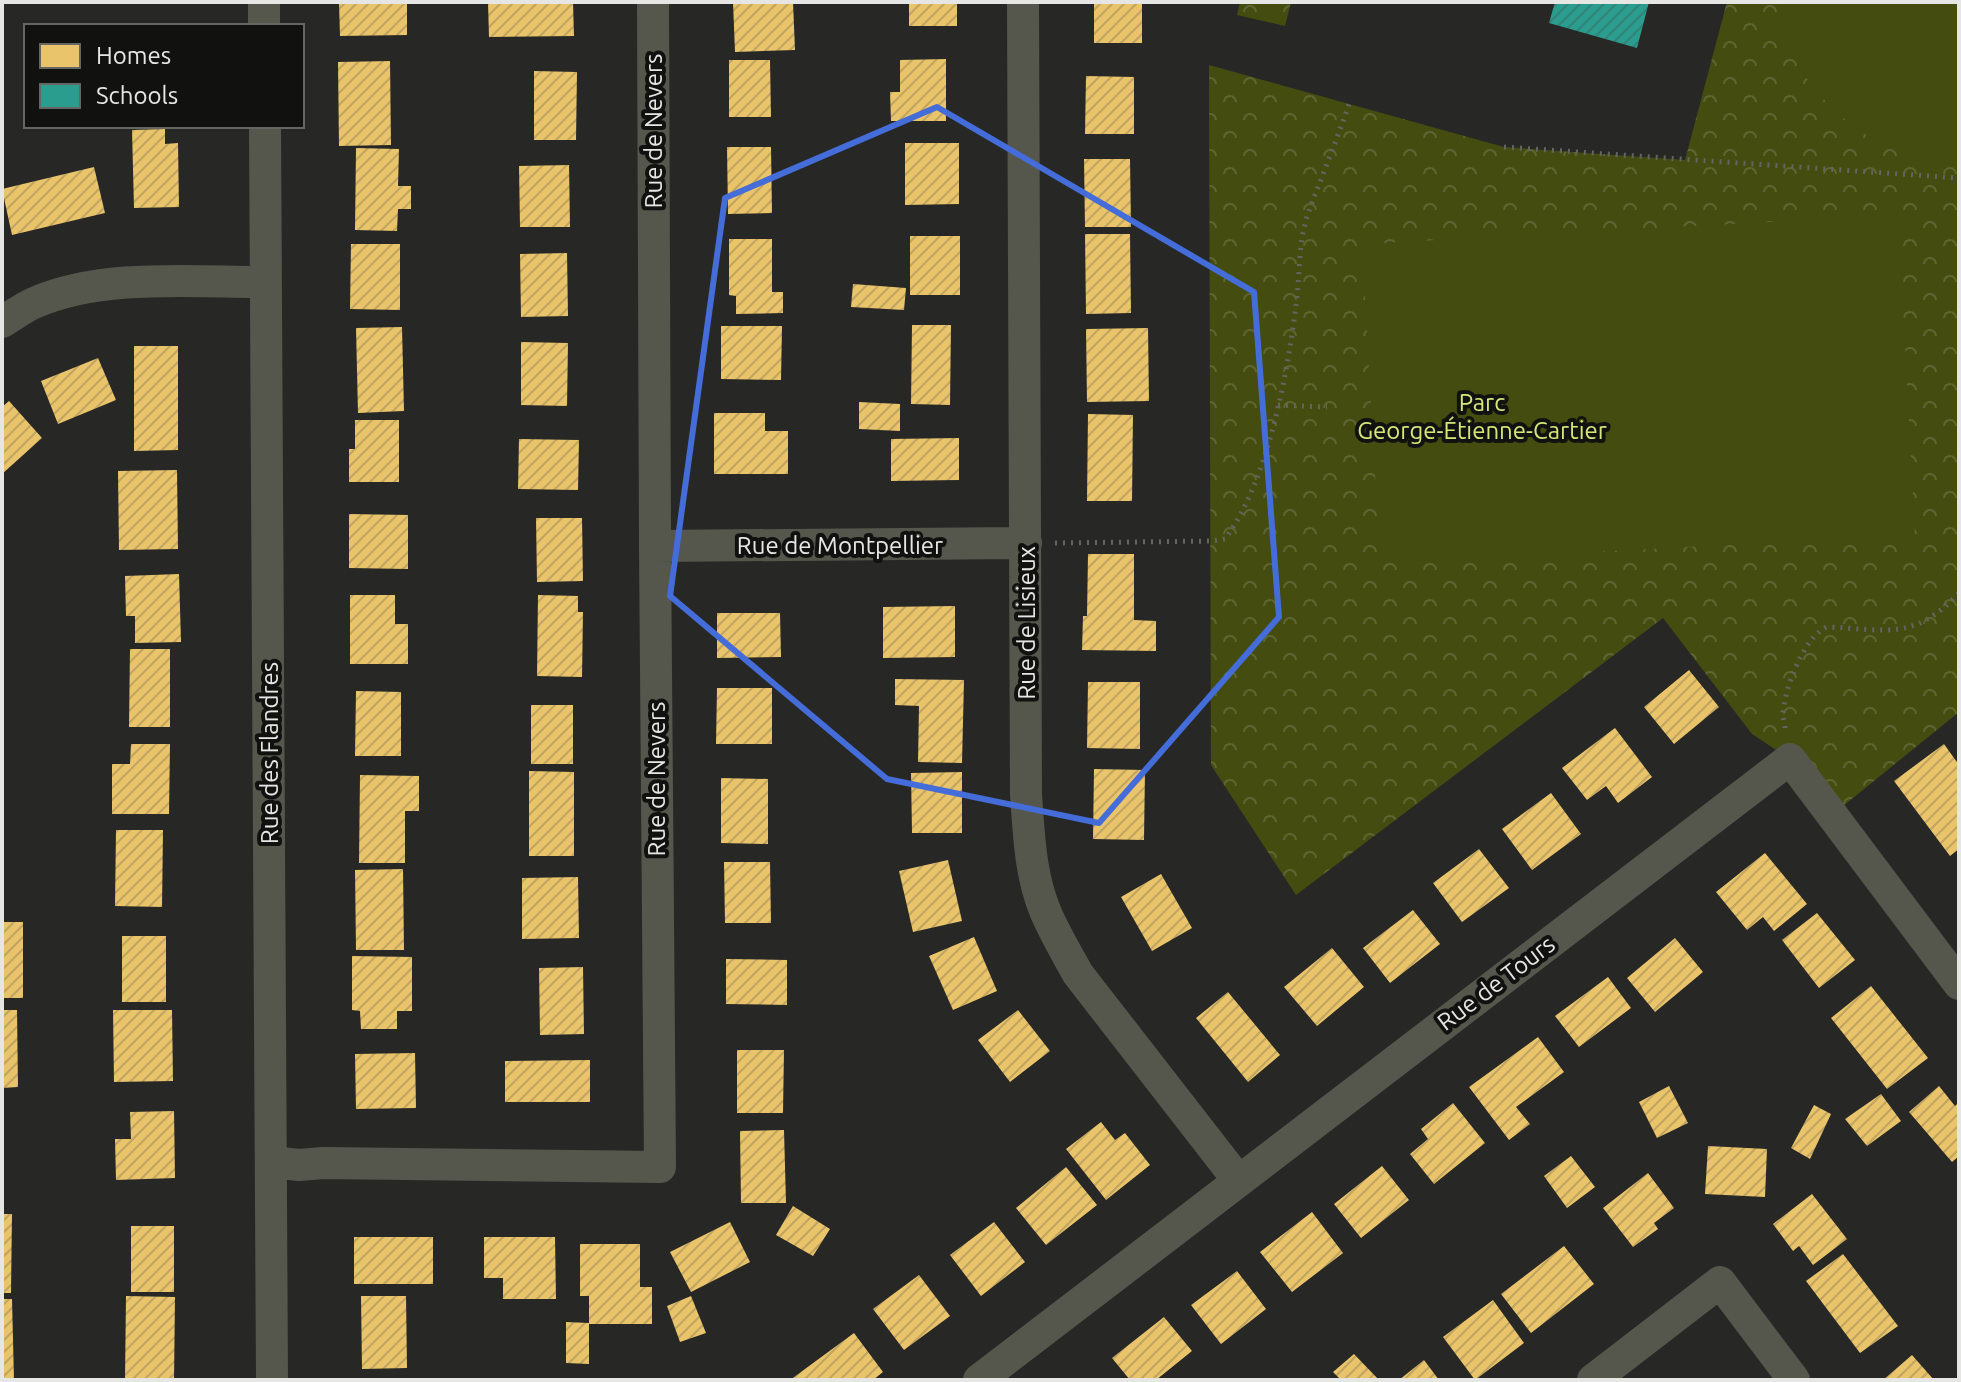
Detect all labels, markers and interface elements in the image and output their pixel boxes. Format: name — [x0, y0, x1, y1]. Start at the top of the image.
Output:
legend — [24, 24, 304, 128]
text: Homes — [96, 42, 171, 69]
street label: Rue de Nevers — [640, 54, 667, 209]
text: Schools — [96, 82, 178, 109]
park label: Parc George-Étienne-Cartier — [1357, 389, 1607, 444]
street label: Rue de Montpellier — [737, 532, 943, 559]
street label: Rue de Lisieux — [1013, 546, 1040, 700]
street label: Rue des Flandres — [256, 662, 283, 844]
street label: Rue de Nevers — [643, 702, 670, 857]
street label: Rue de Tours — [1432, 930, 1560, 1036]

